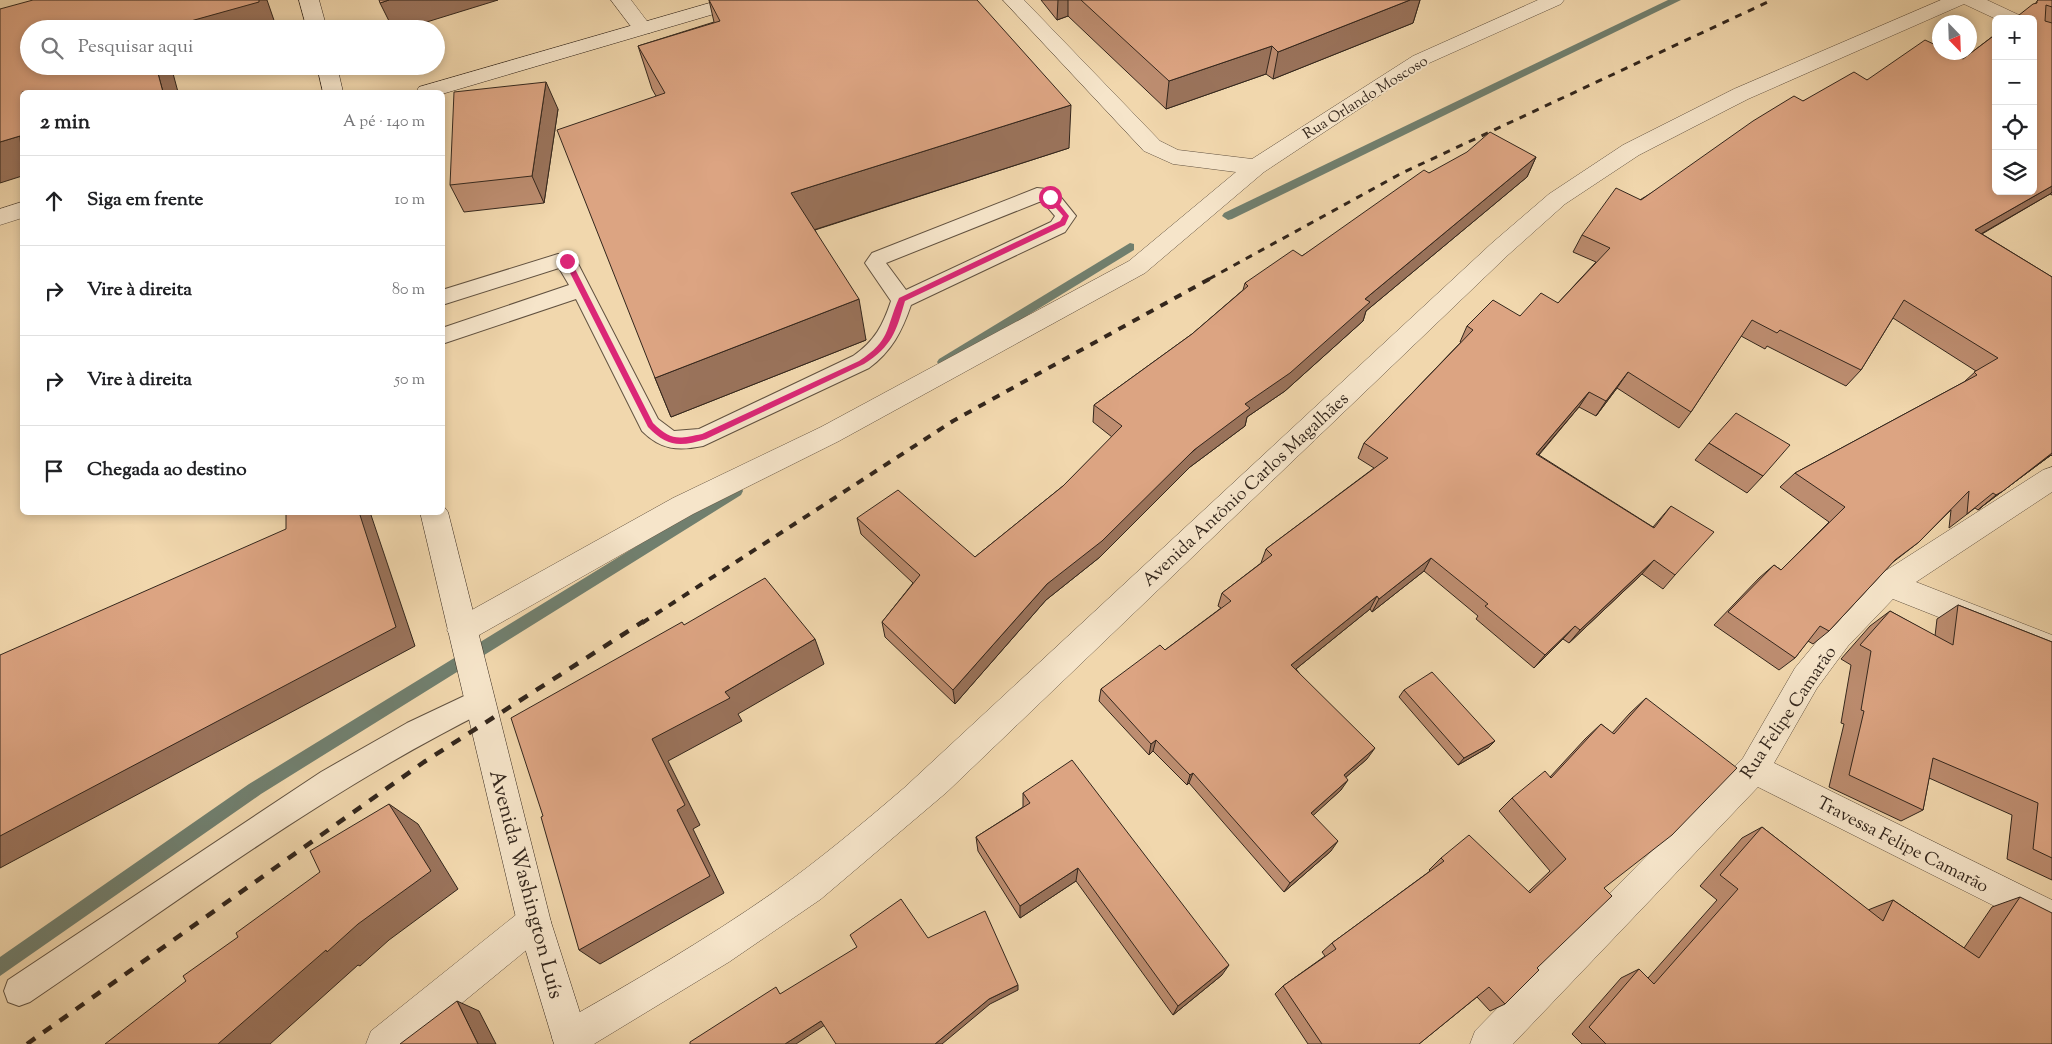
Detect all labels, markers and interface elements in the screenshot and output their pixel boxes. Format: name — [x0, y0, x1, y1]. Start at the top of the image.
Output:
north arrow — [1932, 15, 1977, 60]
map controls — [1992, 15, 2037, 195]
button: + — [1992, 15, 2037, 60]
search box — [20, 20, 445, 75]
icon: search — [38, 34, 66, 62]
text: Pesquisar aqui — [78, 34, 193, 61]
street label: Rua Orlando Moscoso — [1299, 51, 1432, 145]
button: − — [1992, 60, 2037, 105]
button: locate — [1992, 105, 2037, 150]
text: 2 min — [40, 108, 90, 138]
text: A pé · 140 m — [343, 111, 425, 134]
button: layers — [1992, 150, 2037, 195]
route start — [1039, 186, 1062, 209]
icon: ahead — [40, 187, 68, 215]
text: Siga em frente — [87, 187, 203, 214]
text: 10 m — [395, 189, 425, 212]
route end — [556, 250, 579, 273]
icon: right — [40, 277, 68, 305]
text: Vire à direita — [87, 277, 192, 304]
text: 80 m — [392, 279, 425, 302]
icon: right — [40, 367, 68, 395]
text: Vire à direita — [87, 367, 192, 394]
text: 50 m — [394, 369, 425, 392]
street label: Avenida Antônio Carlos Magalhães — [1137, 387, 1356, 594]
icon: arrive — [40, 457, 68, 485]
text: Chegada ao destino — [87, 457, 247, 484]
street label: Rua Felipe Camarão — [1735, 641, 1844, 785]
street label: Avenida Washington Luís — [480, 767, 570, 1002]
street label: Travessa Felipe Camarão — [1812, 791, 1993, 901]

